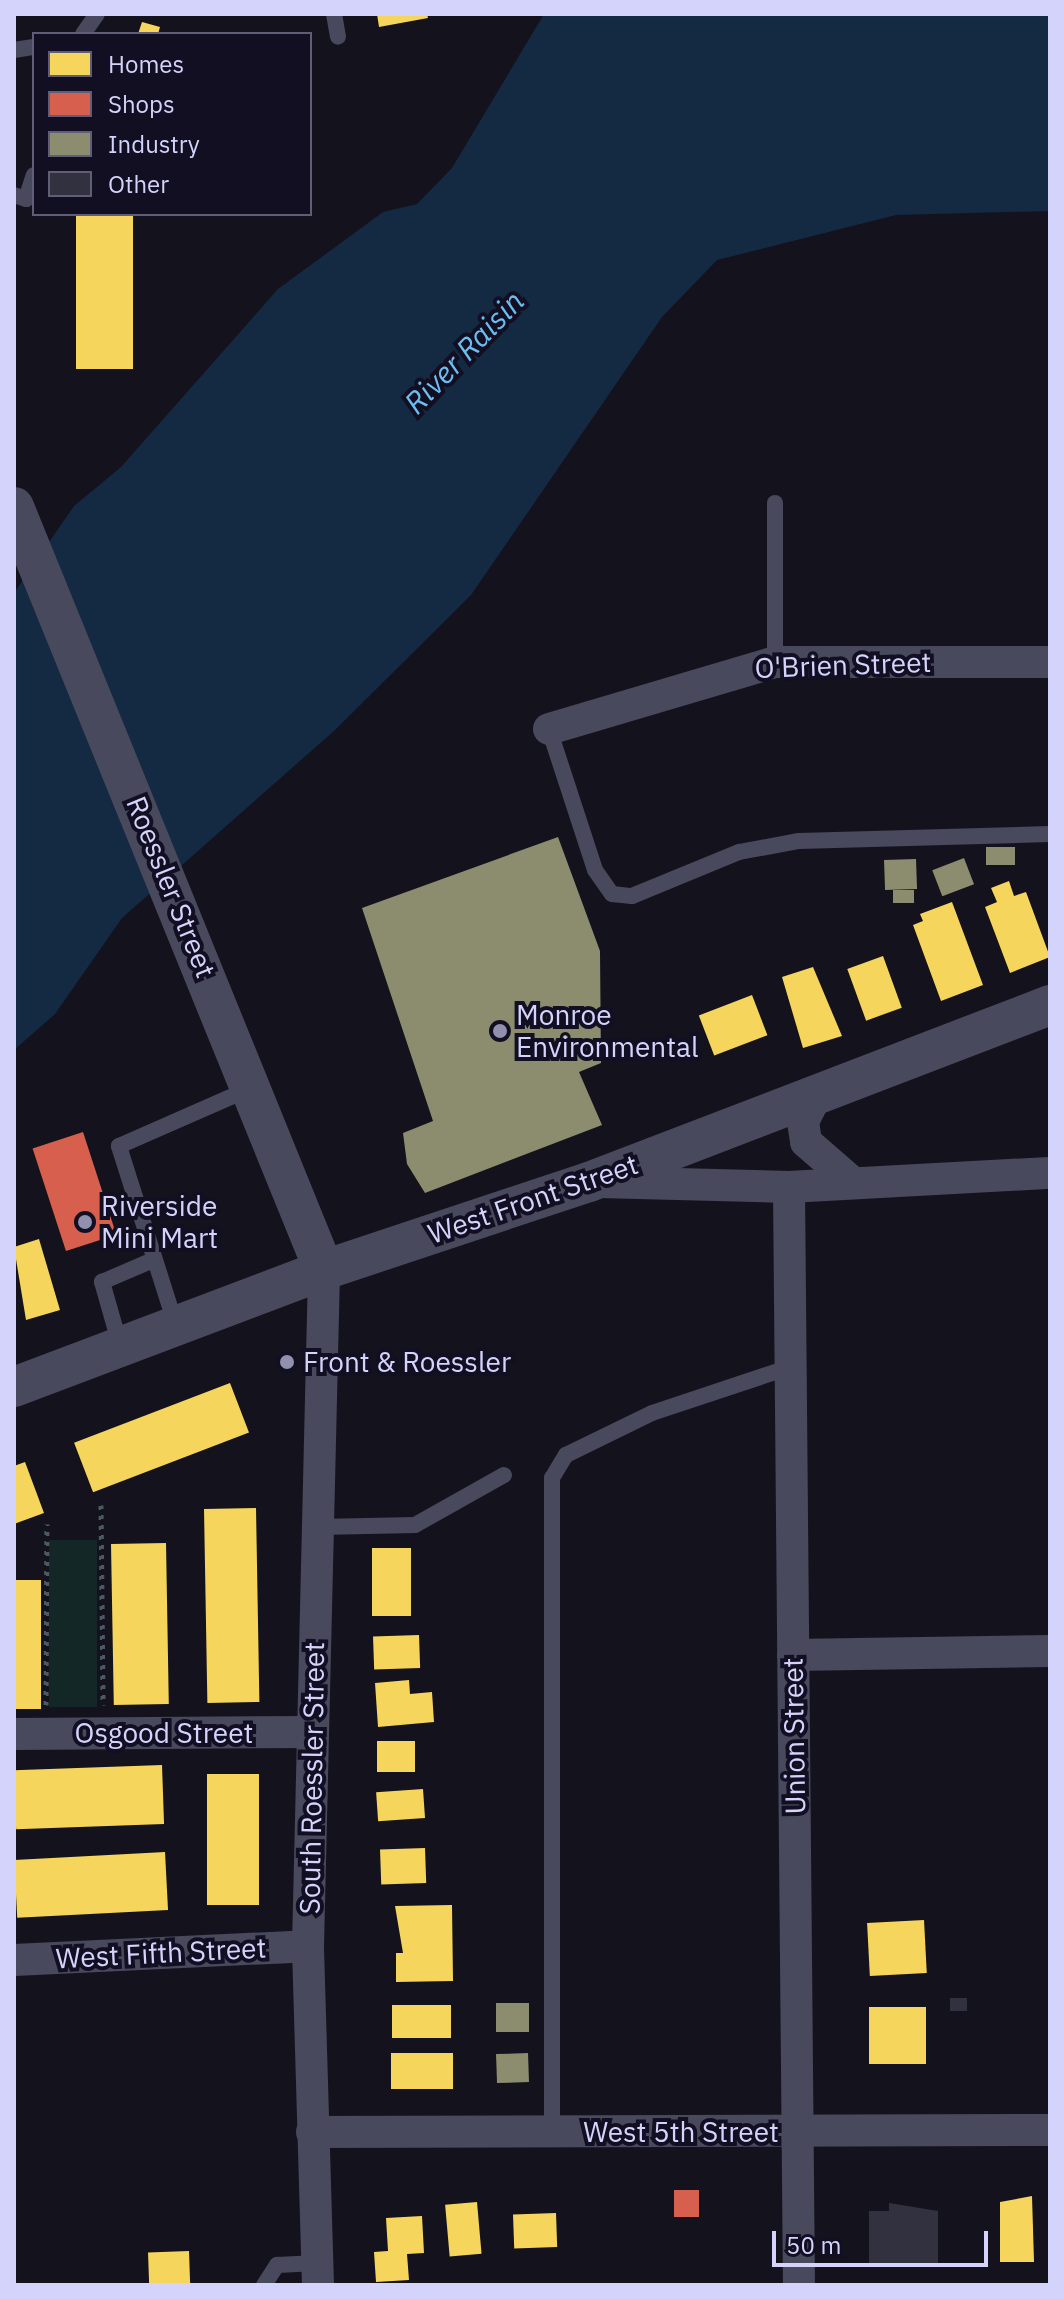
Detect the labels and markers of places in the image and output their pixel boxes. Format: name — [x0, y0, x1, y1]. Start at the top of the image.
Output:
place label: Monroe Environmental — [516, 998, 699, 1064]
marker: Monroe Environmental — [491, 1022, 509, 1040]
place label: Riverside Mini Mart — [101, 1189, 218, 1255]
marker: Riverside Mini Mart — [76, 1213, 94, 1231]
place label: Front & Roessler — [303, 1345, 511, 1379]
marker: Front & Roessler — [278, 1353, 296, 1371]

